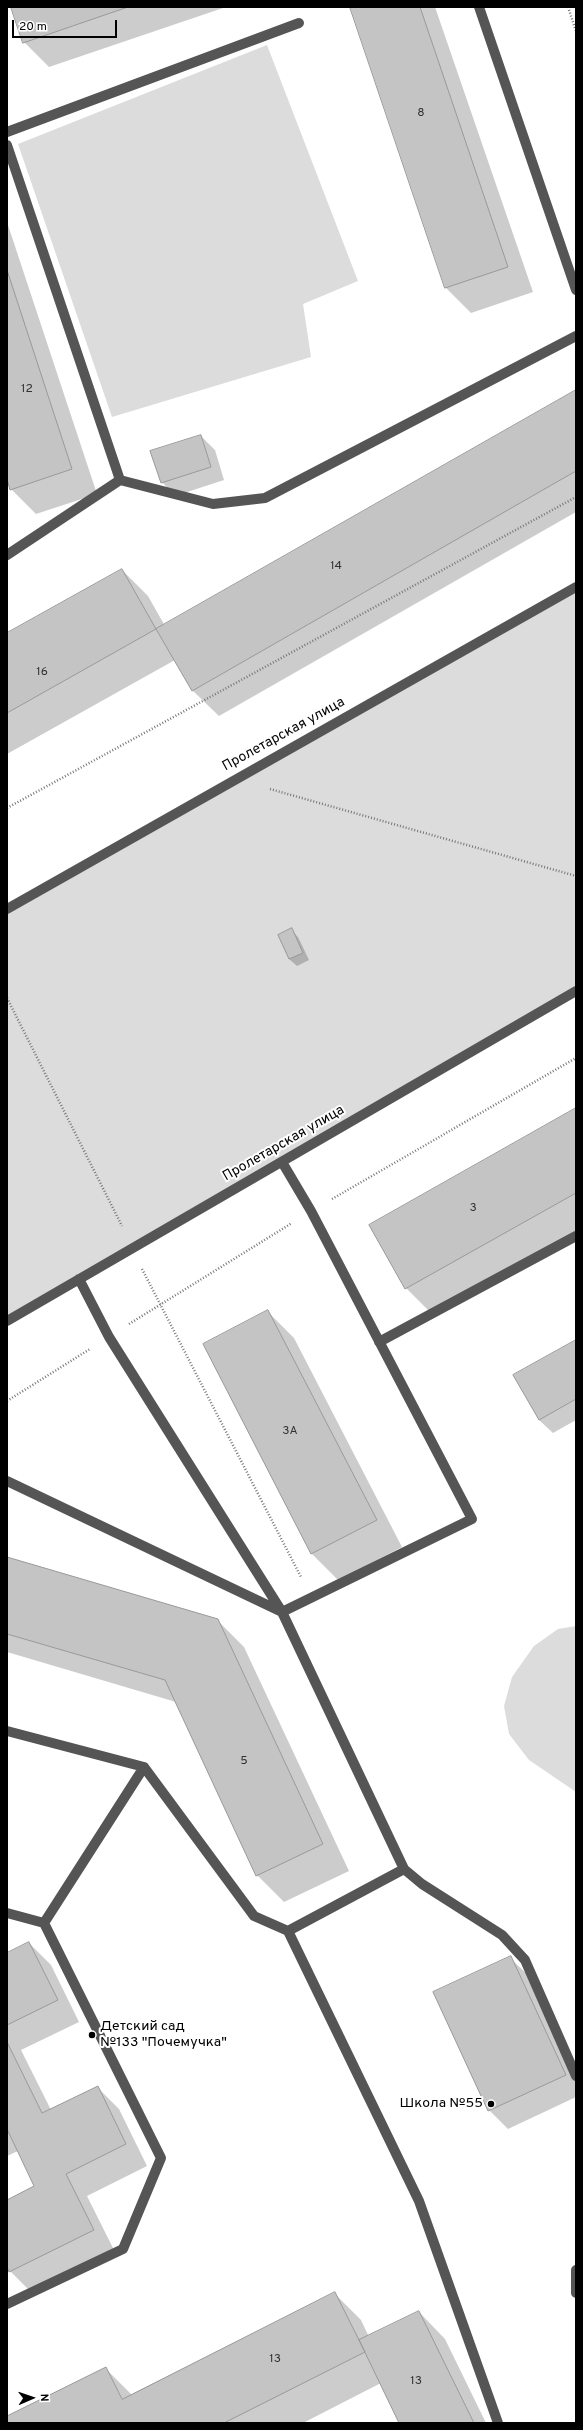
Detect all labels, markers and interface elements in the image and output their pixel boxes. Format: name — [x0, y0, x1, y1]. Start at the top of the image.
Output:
scale bar — [14, 12, 119, 38]
text: 20 m — [19, 19, 47, 35]
house number: 8 — [417, 107, 425, 121]
house number: 12 — [21, 383, 33, 397]
house number: 14 — [330, 560, 342, 574]
house number: 16 — [36, 666, 48, 680]
street label: Пролетарская улица — [220, 694, 348, 776]
street label: Пролетарская улица — [220, 1102, 348, 1186]
house number: 3 — [469, 1202, 477, 1216]
house number: 3А — [282, 1425, 298, 1439]
house number: 5 — [240, 1755, 248, 1769]
place label: Детский сад №133 "Почемучка" — [100, 2019, 227, 2052]
marker: Детский сад №133 "Почемучка" — [87, 2030, 97, 2040]
place label: Школа №55 — [400, 2096, 483, 2112]
marker: Школа №55 — [486, 2099, 496, 2109]
house number: 13 — [269, 2353, 281, 2367]
house number: 13 — [410, 2375, 422, 2389]
north arrow — [12, 2378, 52, 2418]
text: N — [37, 2393, 51, 2402]

